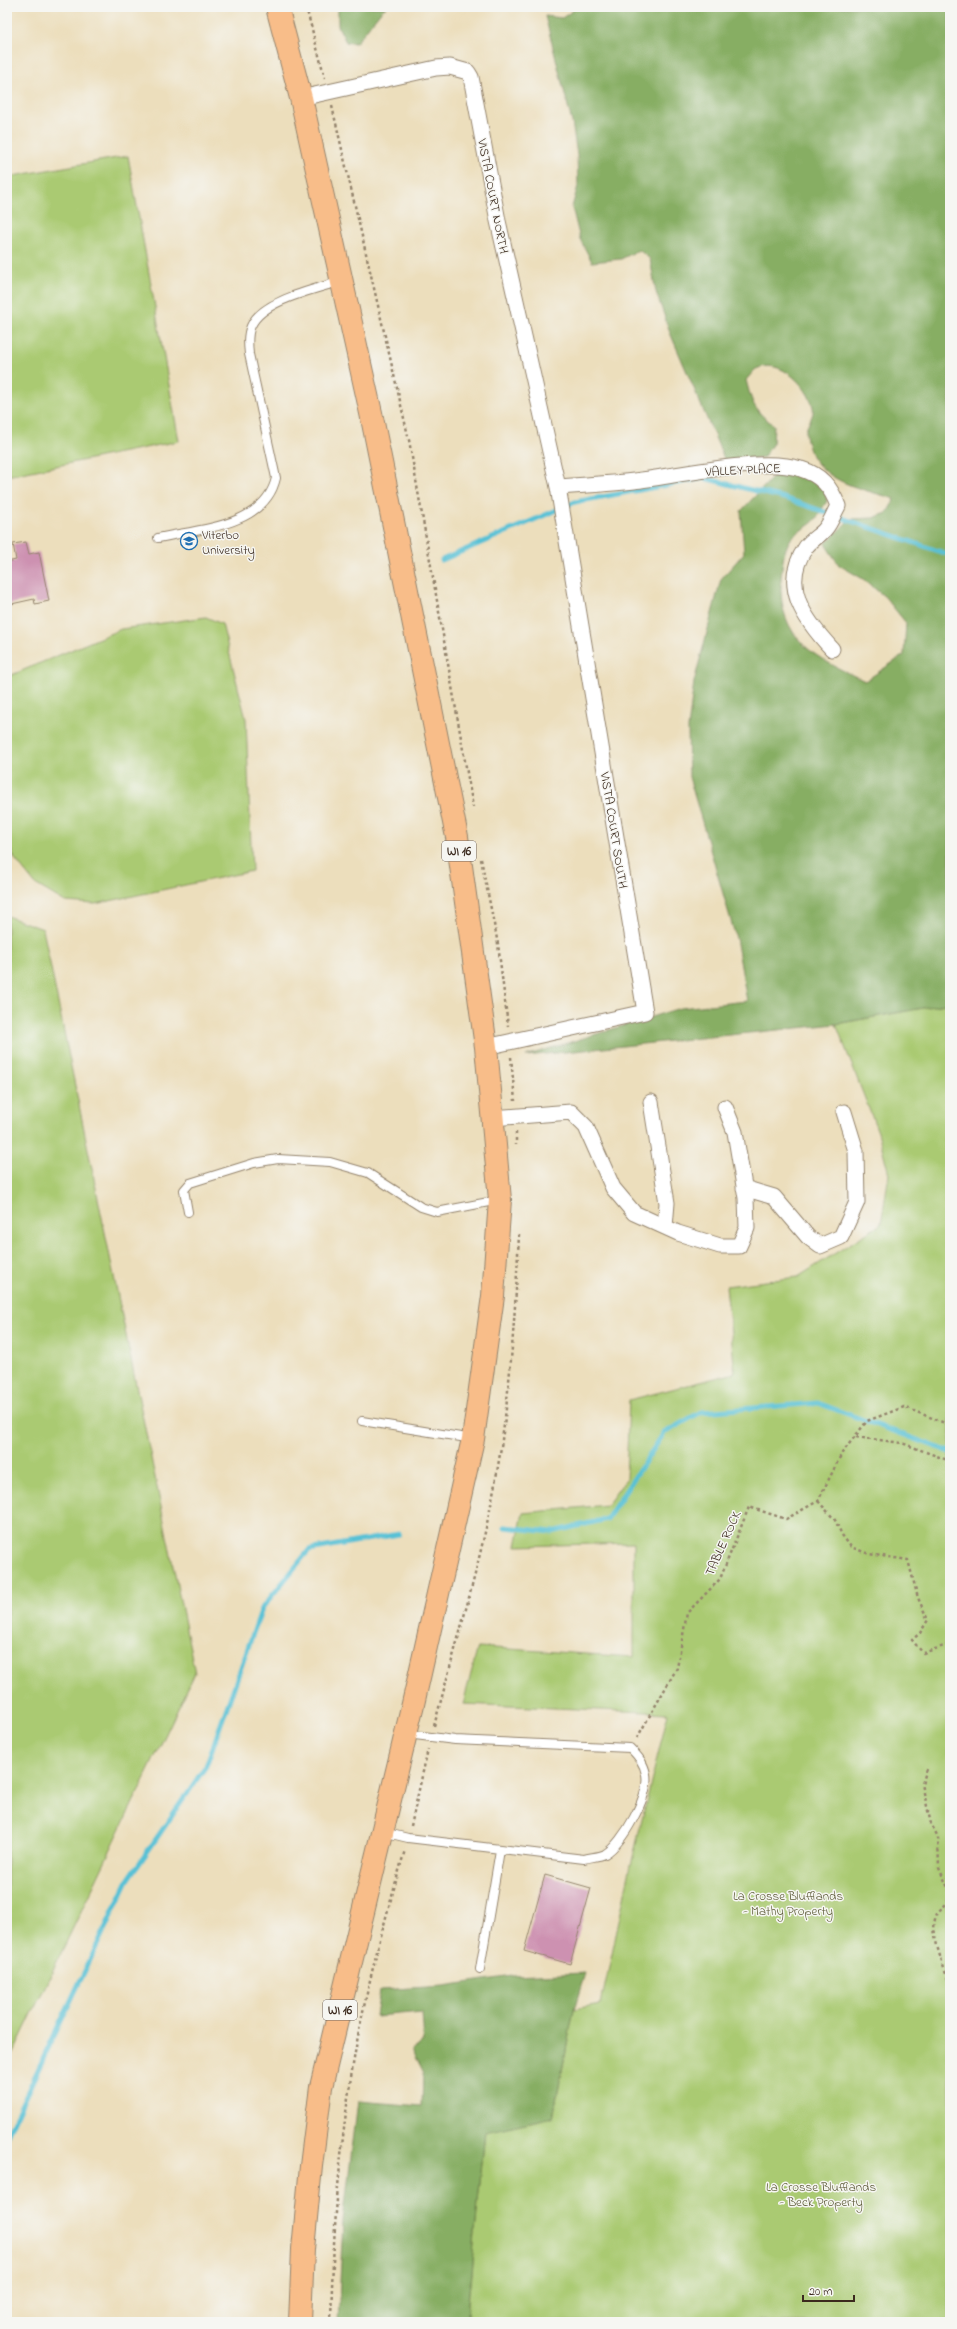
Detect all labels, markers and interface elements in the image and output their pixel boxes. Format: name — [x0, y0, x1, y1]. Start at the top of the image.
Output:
street label: VISTA COURT NORTH — [472, 136, 513, 255]
street label: VALLEY PLACE — [704, 459, 781, 482]
place label: Viterbo University — [201, 526, 255, 561]
school or university icon: Viterbo University — [179, 531, 199, 551]
street label: VISTA COURT SOUTH — [595, 770, 632, 890]
road number: WI 16 — [442, 841, 476, 861]
street label: TABLE ROCK — [701, 1507, 746, 1579]
park label: La Crosse Blufflands - Mathy Property — [733, 1887, 843, 1922]
road number: WI 16 — [323, 2000, 357, 2020]
park label: La Crosse Blufflands - Beck Property — [766, 2178, 876, 2213]
scale bar — [803, 2277, 854, 2303]
text: 20 m — [809, 2283, 832, 2301]

